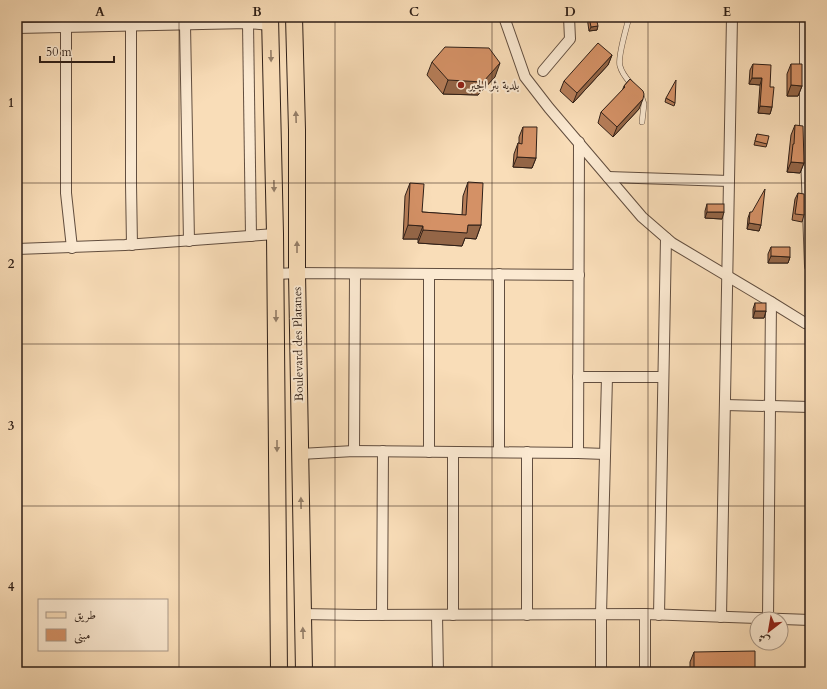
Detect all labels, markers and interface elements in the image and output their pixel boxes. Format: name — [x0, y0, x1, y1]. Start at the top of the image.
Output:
text: A — [95, 3, 105, 21]
text: B — [252, 3, 262, 21]
text: C — [409, 3, 419, 21]
text: D — [564, 3, 576, 21]
text: E — [723, 3, 731, 21]
scale bar — [40, 38, 114, 64]
text: 50 m — [46, 44, 73, 60]
one-way arrow — [268, 50, 274, 63]
place label: بلدية بئر الجير — [467, 77, 519, 93]
marker: بلدية بئر الجير — [456, 80, 466, 90]
text: 1 — [8, 94, 14, 112]
one-way arrow — [293, 111, 300, 123]
one-way arrow — [271, 180, 277, 193]
one-way arrow — [294, 240, 300, 253]
text: 2 — [8, 255, 15, 273]
street label: Boulevard des Platanes — [289, 287, 307, 401]
one-way arrow — [273, 310, 279, 323]
text: 3 — [8, 417, 15, 435]
one-way arrow — [274, 440, 280, 453]
one-way arrow — [298, 496, 304, 509]
text: 4 — [8, 578, 15, 596]
legend — [38, 599, 168, 651]
text: طريق — [74, 607, 96, 623]
north arrow — [749, 611, 789, 651]
text: مبنى — [74, 627, 90, 644]
one-way arrow — [299, 627, 306, 639]
text: ش — [755, 630, 773, 648]

